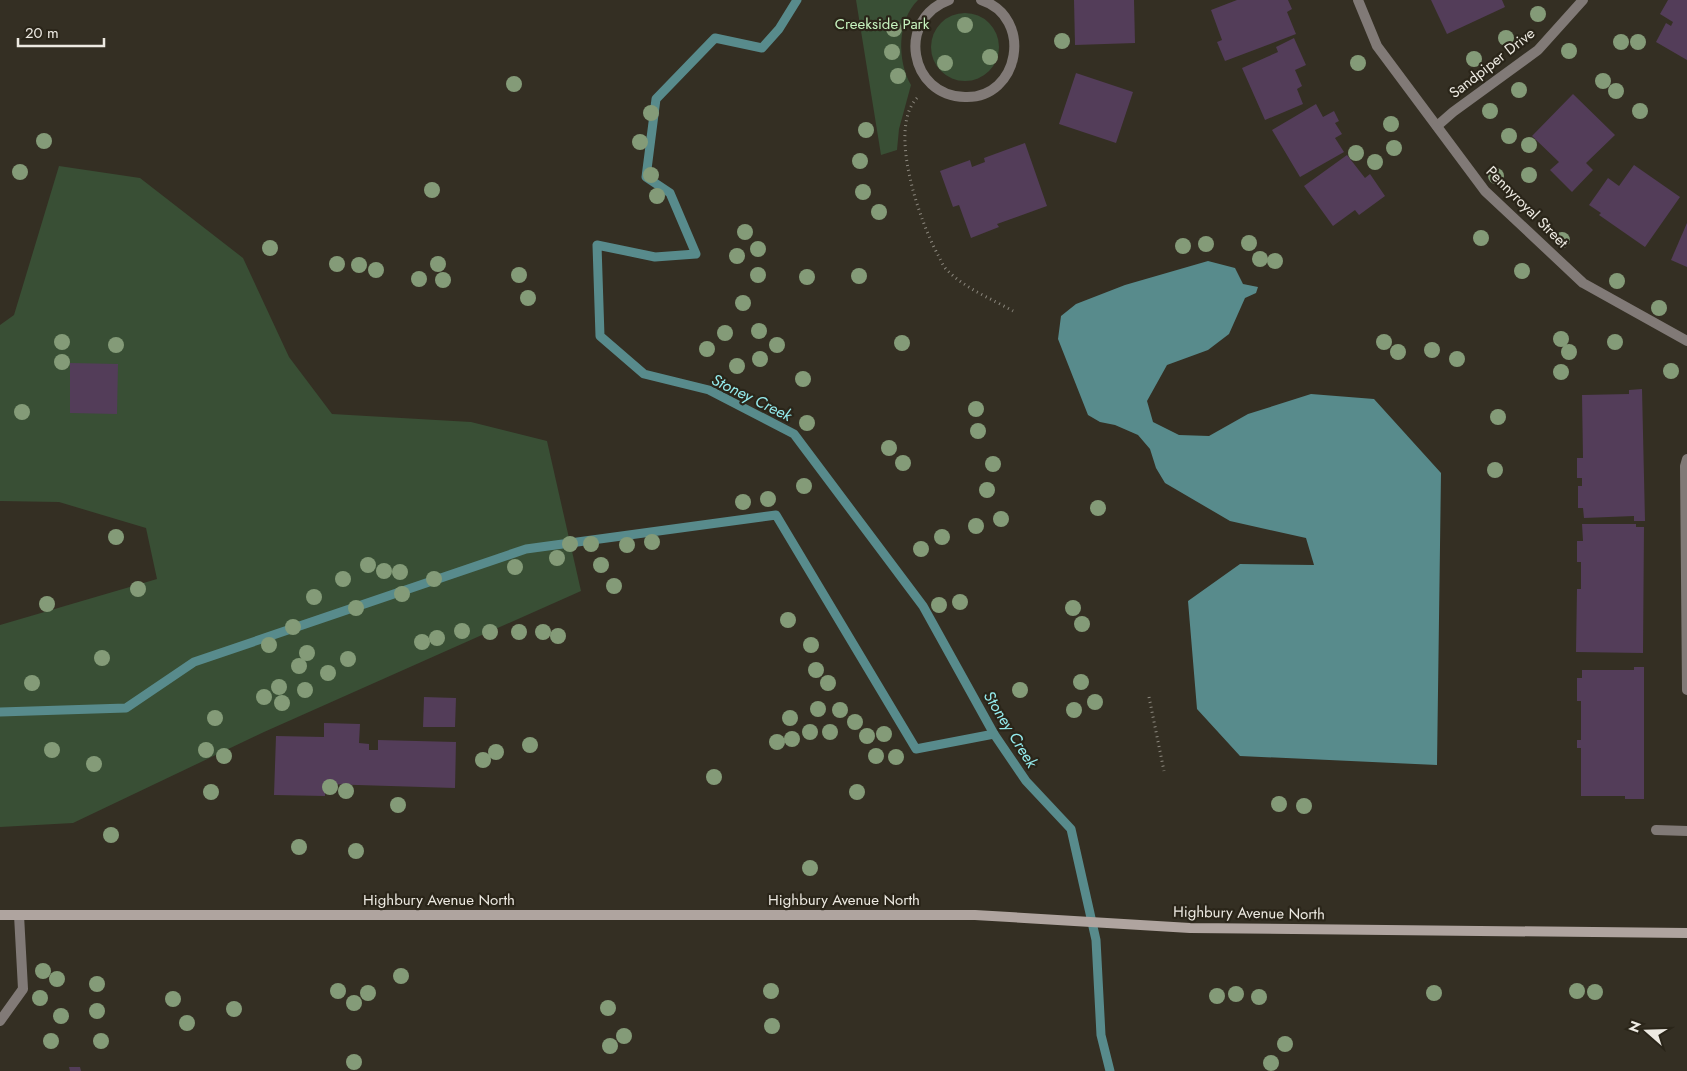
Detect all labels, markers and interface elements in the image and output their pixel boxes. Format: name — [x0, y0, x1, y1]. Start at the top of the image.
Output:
park label: Creekside Park — [835, 13, 930, 35]
scale bar — [18, 15, 104, 47]
text: 20 m — [25, 22, 59, 44]
street label: Sandpiper Drive — [1444, 22, 1540, 104]
street label: Pennyroyal Street — [1481, 161, 1573, 253]
water label: Stoney Creek — [708, 368, 797, 427]
water label: Stoney Creek — [978, 686, 1044, 773]
street label: Highbury Avenue North — [363, 889, 515, 911]
street label: Highbury Avenue North — [768, 889, 920, 911]
street label: Highbury Avenue North — [1173, 901, 1325, 925]
north arrow — [1622, 1006, 1672, 1056]
text: N — [1623, 1018, 1646, 1035]

